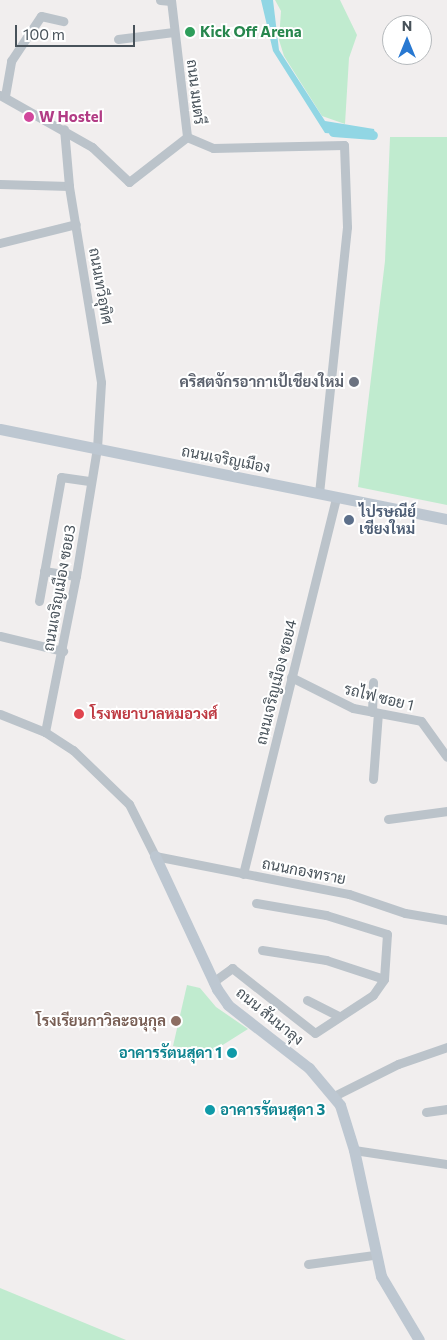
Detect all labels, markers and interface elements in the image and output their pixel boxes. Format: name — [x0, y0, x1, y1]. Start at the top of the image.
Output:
scale bar — [18, 15, 138, 47]
north arrow — [382, 15, 432, 65]
text: N — [402, 17, 412, 34]
place label: Kick Off Arena — [200, 23, 302, 41]
text: 100 m — [23, 25, 65, 43]
marker: Kick Off Arena — [184, 26, 196, 38]
street label: ถนน มนตรี — [183, 58, 209, 126]
place label: W Hostel — [39, 108, 103, 126]
marker: W Hostel — [23, 111, 35, 123]
street label: ถนนเทวีอุทิศ — [85, 246, 117, 326]
place label: คริสตจักรอากาเป้เชียงใหม่ — [179, 373, 344, 391]
marker: คริสตจักรอากาเป้เชียงใหม่ — [348, 376, 360, 388]
street label: ถนนเจริญเมือง — [180, 442, 272, 476]
place label: ไปรษณีย์ เชียงใหม่ — [359, 502, 416, 537]
marker: ไปรษณีย์ เชียงใหม่ — [343, 514, 355, 526]
street label: ถนนเจริญเมือง ซอย3 — [39, 523, 79, 653]
street label: ถนนเจริญเมือง ซอย4 — [252, 617, 300, 747]
street label: รถไฟ ซอย 1 — [342, 680, 416, 714]
place label: โรงพยาบาลหมอวงศ์ — [90, 705, 218, 723]
marker: โรงพยาบาลหมอวงศ์ — [72, 707, 86, 721]
street label: ถนนกองทราย — [261, 854, 347, 888]
street label: ถนน สันนาลุง — [233, 983, 307, 1049]
place label: โรงเรียนกาวิละอนุกุล — [36, 1012, 166, 1030]
marker: โรงเรียนกาวิละอนุกุล — [170, 1015, 182, 1027]
place label: อาคารรัตนสุดา 1 — [119, 1044, 222, 1062]
marker: อาคารรัตนสุดา 1 — [226, 1047, 238, 1059]
place label: อาคารรัตนสุดา 3 — [220, 1101, 325, 1119]
marker: อาคารรัตนสุดา 3 — [204, 1104, 216, 1116]

